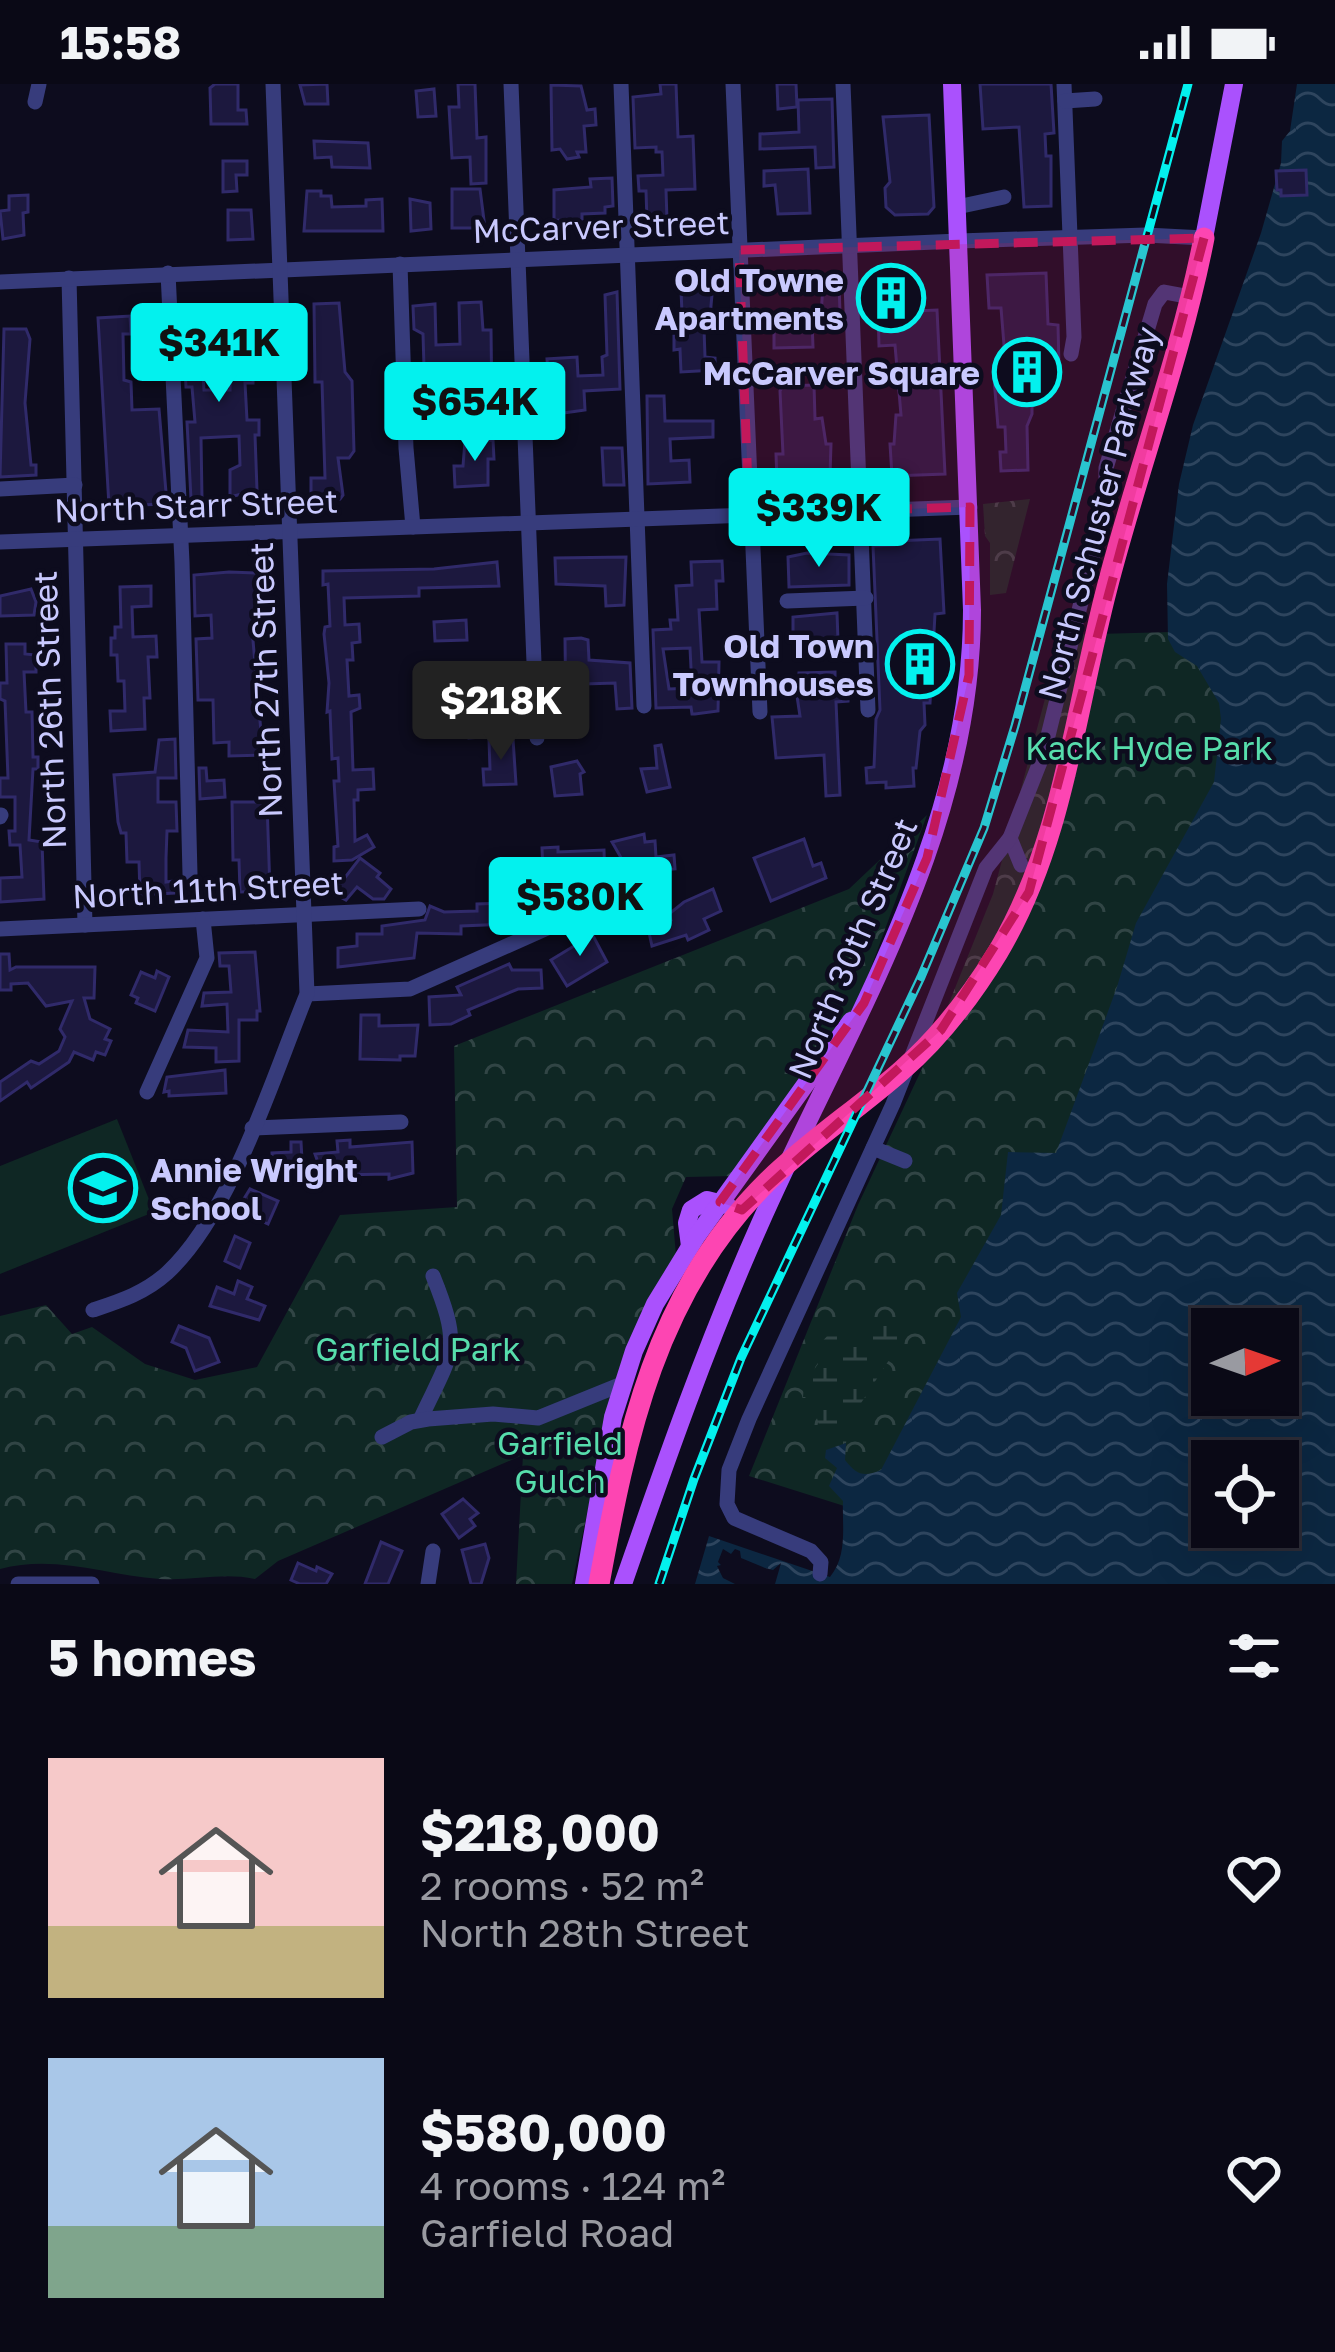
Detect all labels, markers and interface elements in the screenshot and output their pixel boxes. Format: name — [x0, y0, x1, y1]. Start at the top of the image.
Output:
text: 15:58 — [60, 15, 181, 69]
street label: McCarver Street — [472, 202, 730, 250]
place label: Old Towne Apartments — [654, 260, 844, 337]
building icon: Old Towne Apartments — [856, 263, 926, 333]
pin: $341K — [135, 303, 303, 405]
text: $341K — [158, 318, 280, 365]
street label: North Schuster Parkway — [1029, 322, 1167, 704]
building icon: McCarver Square — [992, 337, 1062, 407]
place label: McCarver Square — [703, 353, 980, 392]
pin: $654K — [391, 362, 559, 464]
text: $654K — [411, 377, 539, 424]
pin: $339K — [735, 468, 903, 570]
street label: North Starr Street — [53, 481, 339, 529]
text: $339K — [756, 483, 882, 530]
street label: North 27th Street — [241, 541, 289, 819]
street label: North 26th Street — [25, 570, 73, 850]
place label: Old Town Townhouses — [672, 626, 874, 703]
building icon: Old Town Townhouses — [885, 629, 955, 699]
pin: $218K — [417, 661, 585, 763]
text: $218K — [439, 676, 563, 723]
park label: Kack Hyde Park — [1025, 728, 1273, 767]
street label: North 30th Street — [779, 812, 925, 1084]
pin: $580K — [496, 857, 664, 959]
street label: North 11th Street — [71, 862, 345, 916]
text: $580K — [516, 872, 644, 919]
place label: Annie Wright School — [150, 1150, 358, 1227]
school or university icon: Annie Wright School — [68, 1153, 138, 1223]
north arrow — [1191, 1308, 1299, 1416]
map controls — [1191, 1308, 1299, 1548]
park label: Garfield Park — [315, 1329, 521, 1368]
park label: Garfield Gulch — [497, 1423, 623, 1500]
button: locate — [1191, 1440, 1299, 1548]
icon: filters — [1221, 1623, 1287, 1689]
text: 5 homes — [48, 1626, 257, 1687]
text: $218,000 — [420, 1801, 660, 1862]
icon: home — [144, 1806, 288, 1950]
icon: heart — [1221, 1845, 1287, 1911]
text: 2 rooms · 52 m² — [420, 1862, 704, 1909]
text: North 28th Street — [420, 1909, 750, 1956]
text: $580,000 — [420, 2101, 667, 2162]
icon: home — [144, 2106, 288, 2250]
icon: heart — [1221, 2145, 1287, 2211]
text: 4 rooms · 124 m² — [420, 2162, 725, 2209]
text: Garfield Road — [420, 2209, 674, 2256]

